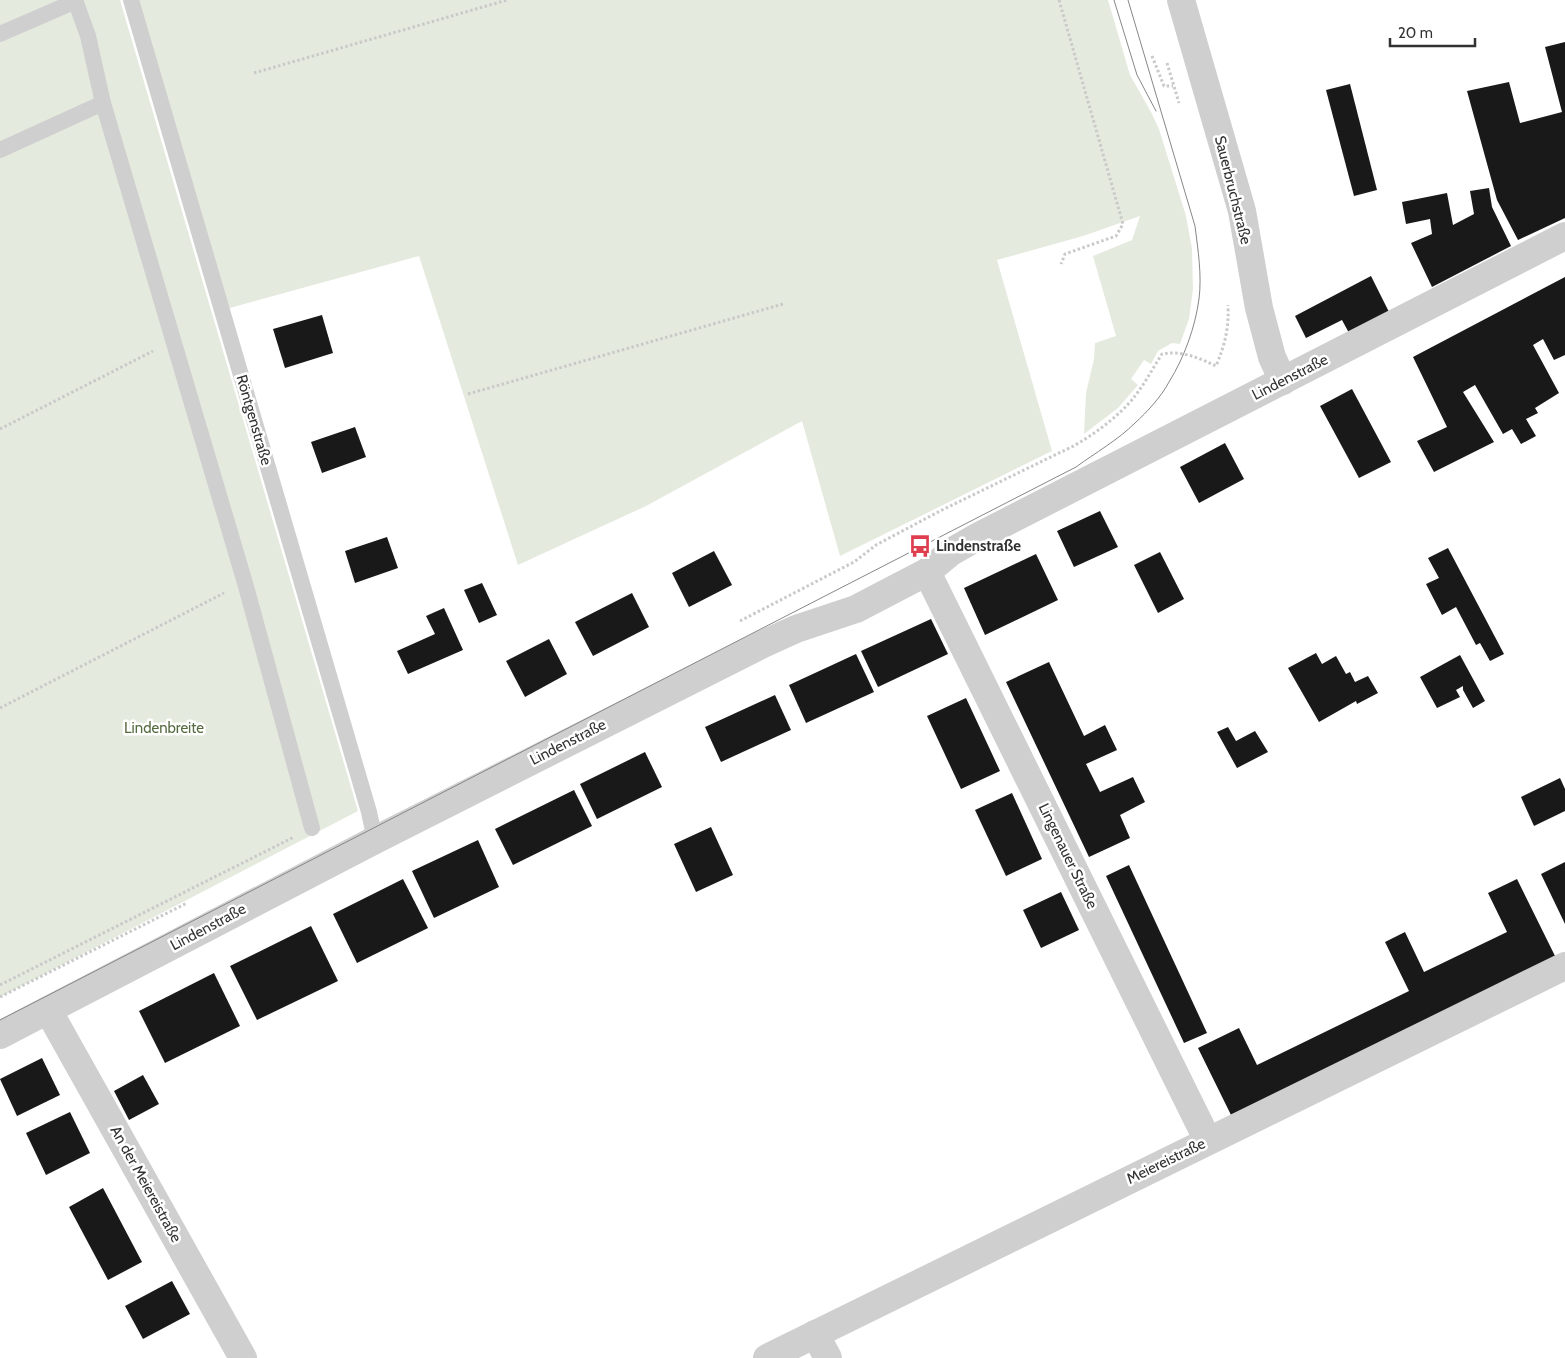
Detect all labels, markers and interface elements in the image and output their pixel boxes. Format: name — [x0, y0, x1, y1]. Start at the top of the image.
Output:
scale bar — [1390, 15, 1475, 47]
text: 20 m — [1398, 24, 1433, 42]
street label: Sauerbruchstraße — [1211, 134, 1255, 247]
street label: Lindenstraße — [1249, 350, 1331, 404]
street label: Röntgenstraße — [232, 373, 276, 468]
bus stop icon: Lindenstraße — [907, 533, 933, 559]
place label: Lindenstraße — [936, 537, 1021, 555]
street label: Lindenstraße — [527, 715, 609, 769]
park label: Lindenbreite — [124, 719, 204, 737]
street label: Lingenauer Straße — [1035, 800, 1101, 912]
street label: Lindenstraße — [167, 899, 249, 954]
street label: An der Meiereistraße — [107, 1123, 186, 1246]
street label: Meiereistraße — [1124, 1134, 1209, 1188]

